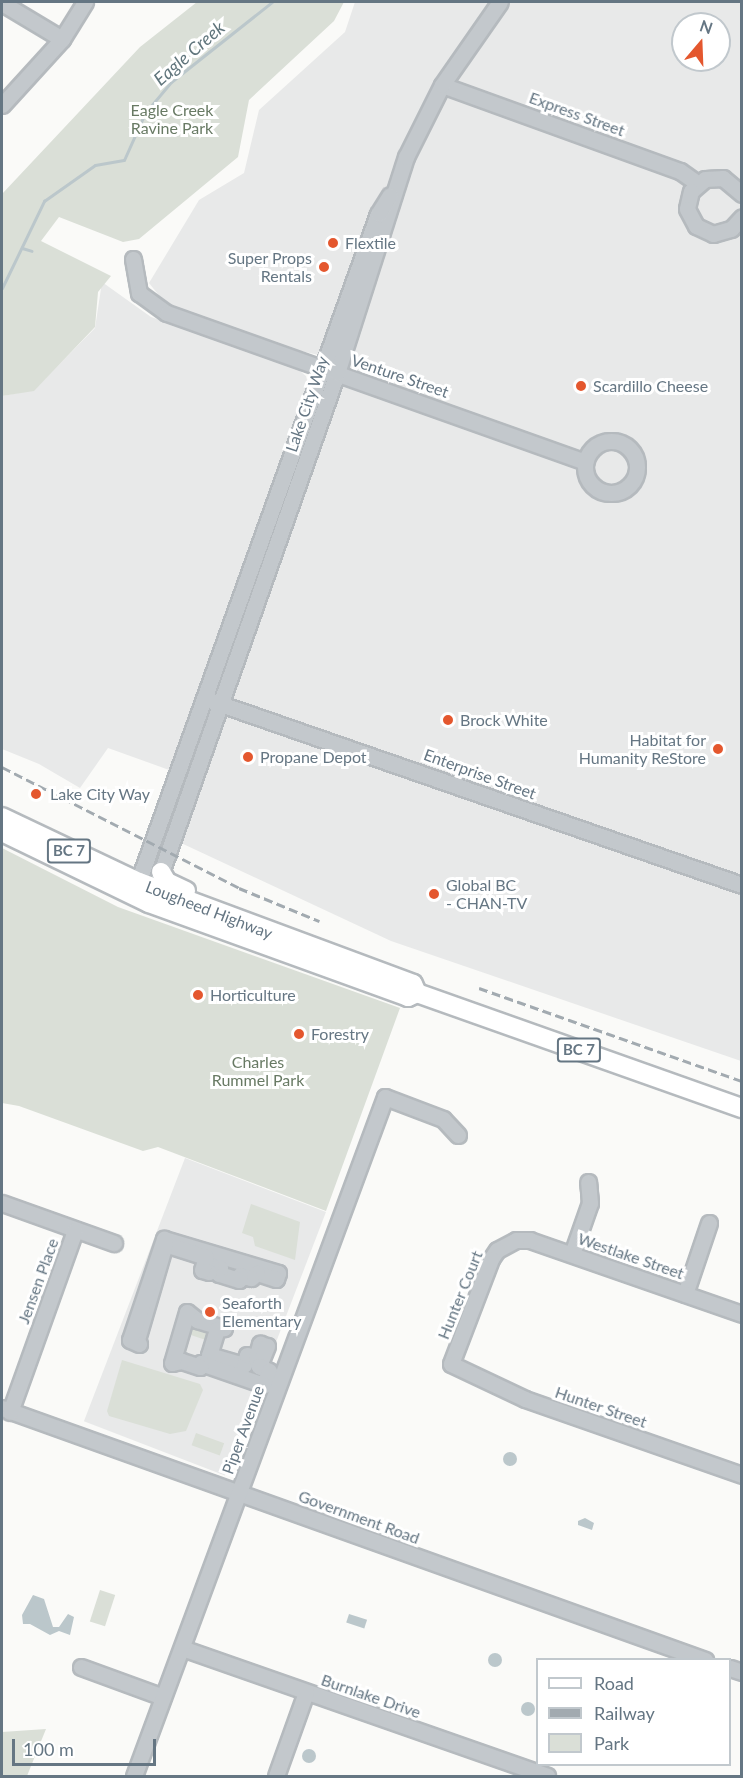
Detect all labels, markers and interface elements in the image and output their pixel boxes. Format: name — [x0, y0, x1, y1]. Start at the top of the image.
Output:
north arrow — [671, 12, 731, 72]
text: N — [697, 15, 715, 37]
water label: Eagle Creek — [149, 16, 229, 90]
street label: Express Street — [527, 88, 627, 140]
park label: Eagle Creek Ravine Park — [131, 100, 213, 138]
place label: Flextile — [345, 233, 396, 253]
marker: Flextile — [326, 236, 340, 250]
place label: Super Props Rentals — [227, 248, 312, 286]
marker: Super Props Rentals — [317, 260, 331, 274]
street label: Venture Street — [349, 350, 451, 402]
street label: Lake City Way — [282, 353, 332, 455]
place label: Scardillo Cheese — [593, 376, 708, 396]
marker: Scardillo Cheese — [574, 379, 588, 393]
place label: Brock White — [460, 710, 548, 730]
marker: Brock White — [441, 713, 455, 727]
place label: Habitat for Humanity ReStore — [578, 730, 706, 768]
marker: Habitat for Humanity ReStore — [711, 742, 725, 756]
street label: Enterprise Street — [421, 745, 539, 803]
place label: Propane Depot — [260, 747, 367, 767]
marker: Propane Depot — [241, 750, 255, 764]
place label: Lake City Way — [50, 784, 151, 804]
marker: Lake City Way — [27, 785, 45, 803]
road number: BC 7 — [46, 839, 92, 863]
place label: Global BC - CHAN-TV — [446, 875, 527, 913]
street label: Lougheed Highway — [143, 877, 275, 943]
marker: Global BC - CHAN-TV — [427, 887, 441, 901]
place label: Horticulture — [210, 985, 296, 1005]
marker: Horticulture — [191, 988, 205, 1002]
place label: Forestry — [311, 1024, 369, 1044]
marker: Forestry — [292, 1027, 306, 1041]
road number: BC 7 — [556, 1038, 602, 1062]
park label: Charles Rummel Park — [212, 1052, 304, 1090]
street label: Westlake Street — [575, 1229, 687, 1283]
street label: Jensen Place — [14, 1236, 62, 1326]
street label: Hunter Court — [434, 1248, 486, 1342]
place label: Seaforth Elementary — [222, 1293, 302, 1331]
marker: Seaforth Elementary — [203, 1305, 217, 1319]
street label: Hunter Street — [552, 1382, 650, 1432]
street label: Piper Avenue — [218, 1383, 268, 1477]
street label: Government Road — [296, 1486, 422, 1548]
legend — [536, 1658, 731, 1766]
street label: Burnlake Drive — [319, 1670, 423, 1722]
text: Road — [594, 1672, 634, 1694]
text: Railway — [594, 1702, 655, 1724]
scale bar — [15, 1727, 159, 1765]
text: Park — [594, 1732, 629, 1754]
text: 100 m — [23, 1738, 74, 1760]

